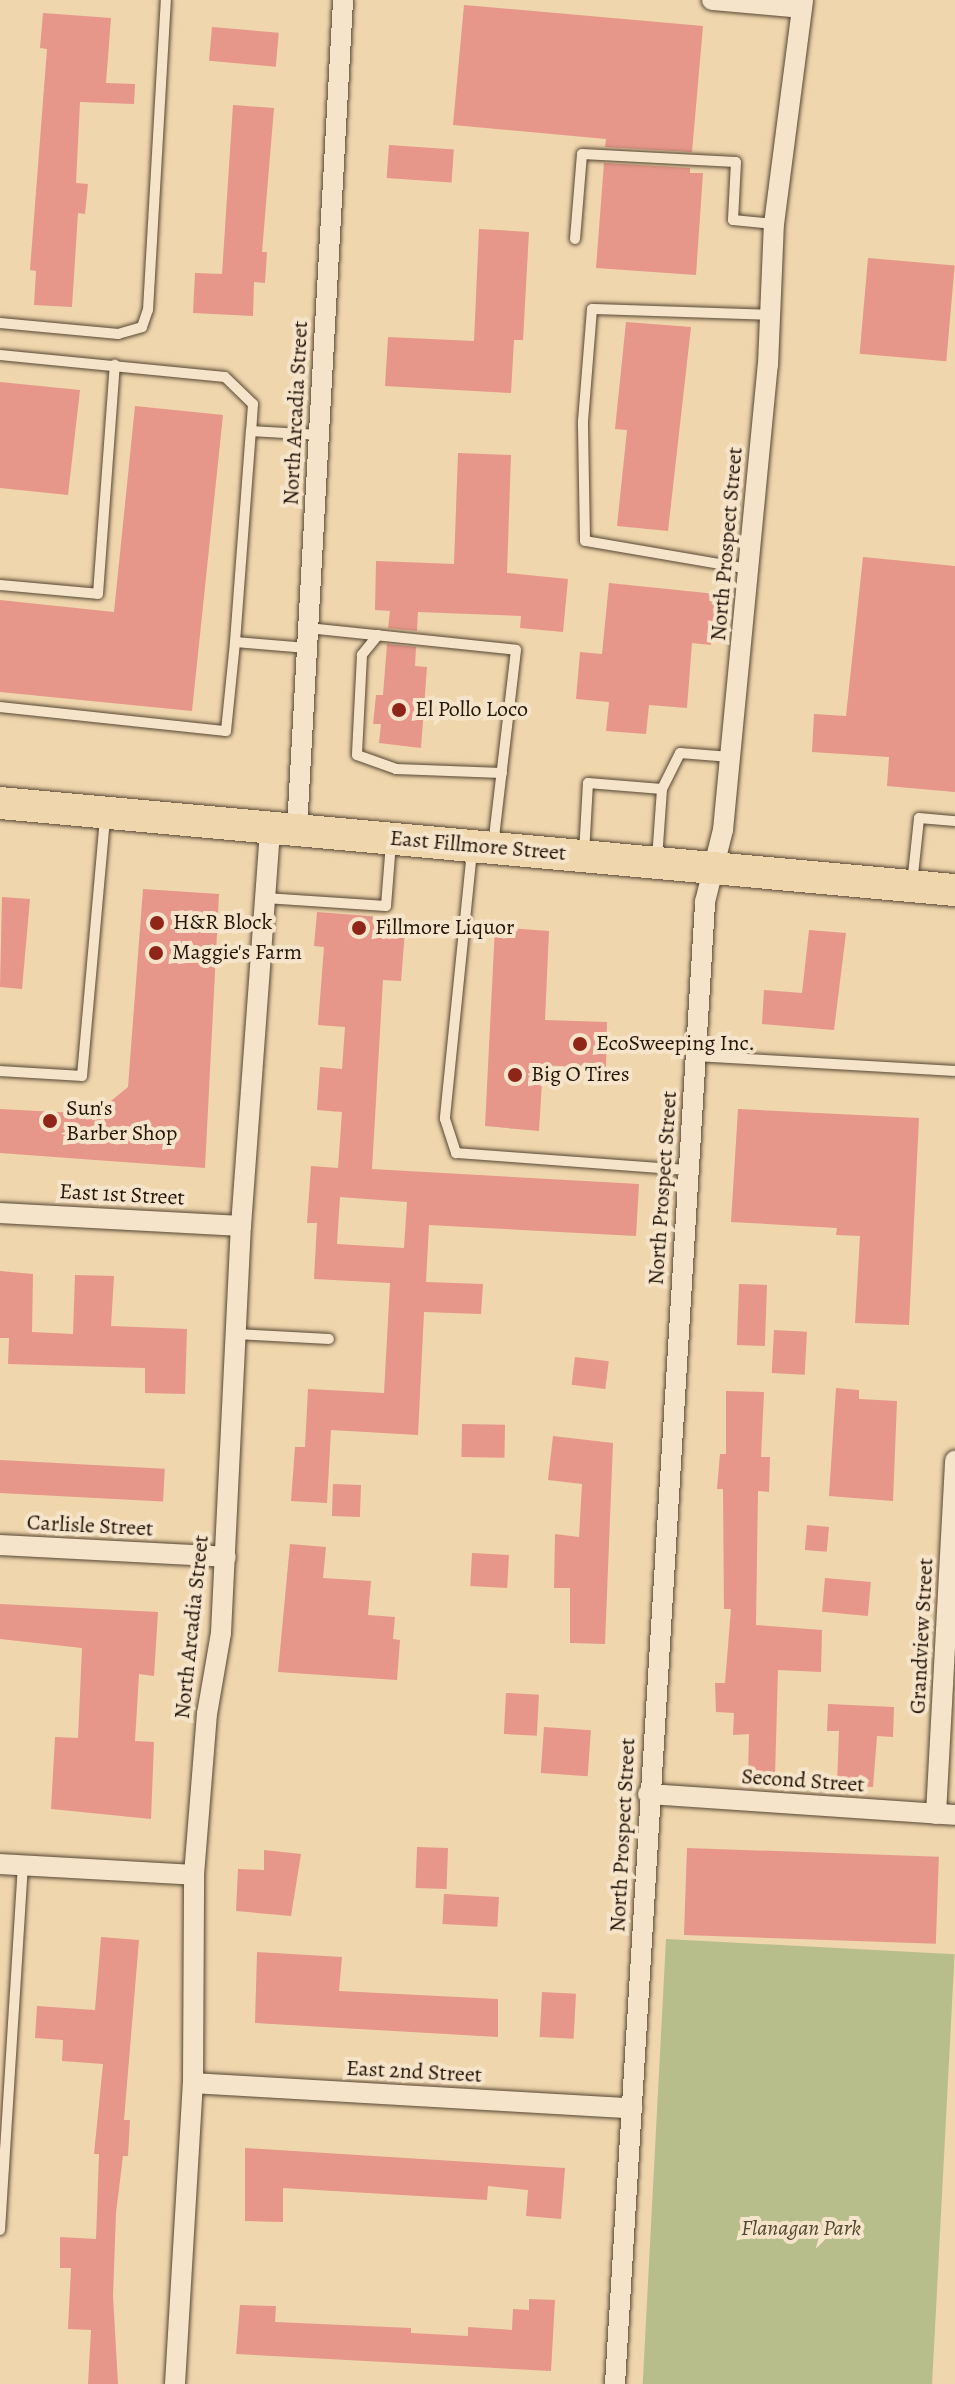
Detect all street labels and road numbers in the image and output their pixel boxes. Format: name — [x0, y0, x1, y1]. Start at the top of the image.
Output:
street label: North Arcadia Street — [278, 320, 314, 506]
street label: North Prospect Street — [705, 446, 749, 642]
street label: East Fillmore Street — [389, 825, 567, 867]
street label: North Prospect Street — [643, 1090, 683, 1286]
street label: East 1st Street — [59, 1179, 185, 1211]
street label: Carlisle Street — [26, 1510, 154, 1542]
street label: North Arcadia Street — [169, 1534, 215, 1720]
street label: Grandview Street — [905, 1557, 939, 1715]
street label: North Prospect Street — [605, 1737, 641, 1933]
street label: Second Street — [741, 1764, 865, 1798]
street label: East 2nd Street — [345, 2055, 483, 2089]

